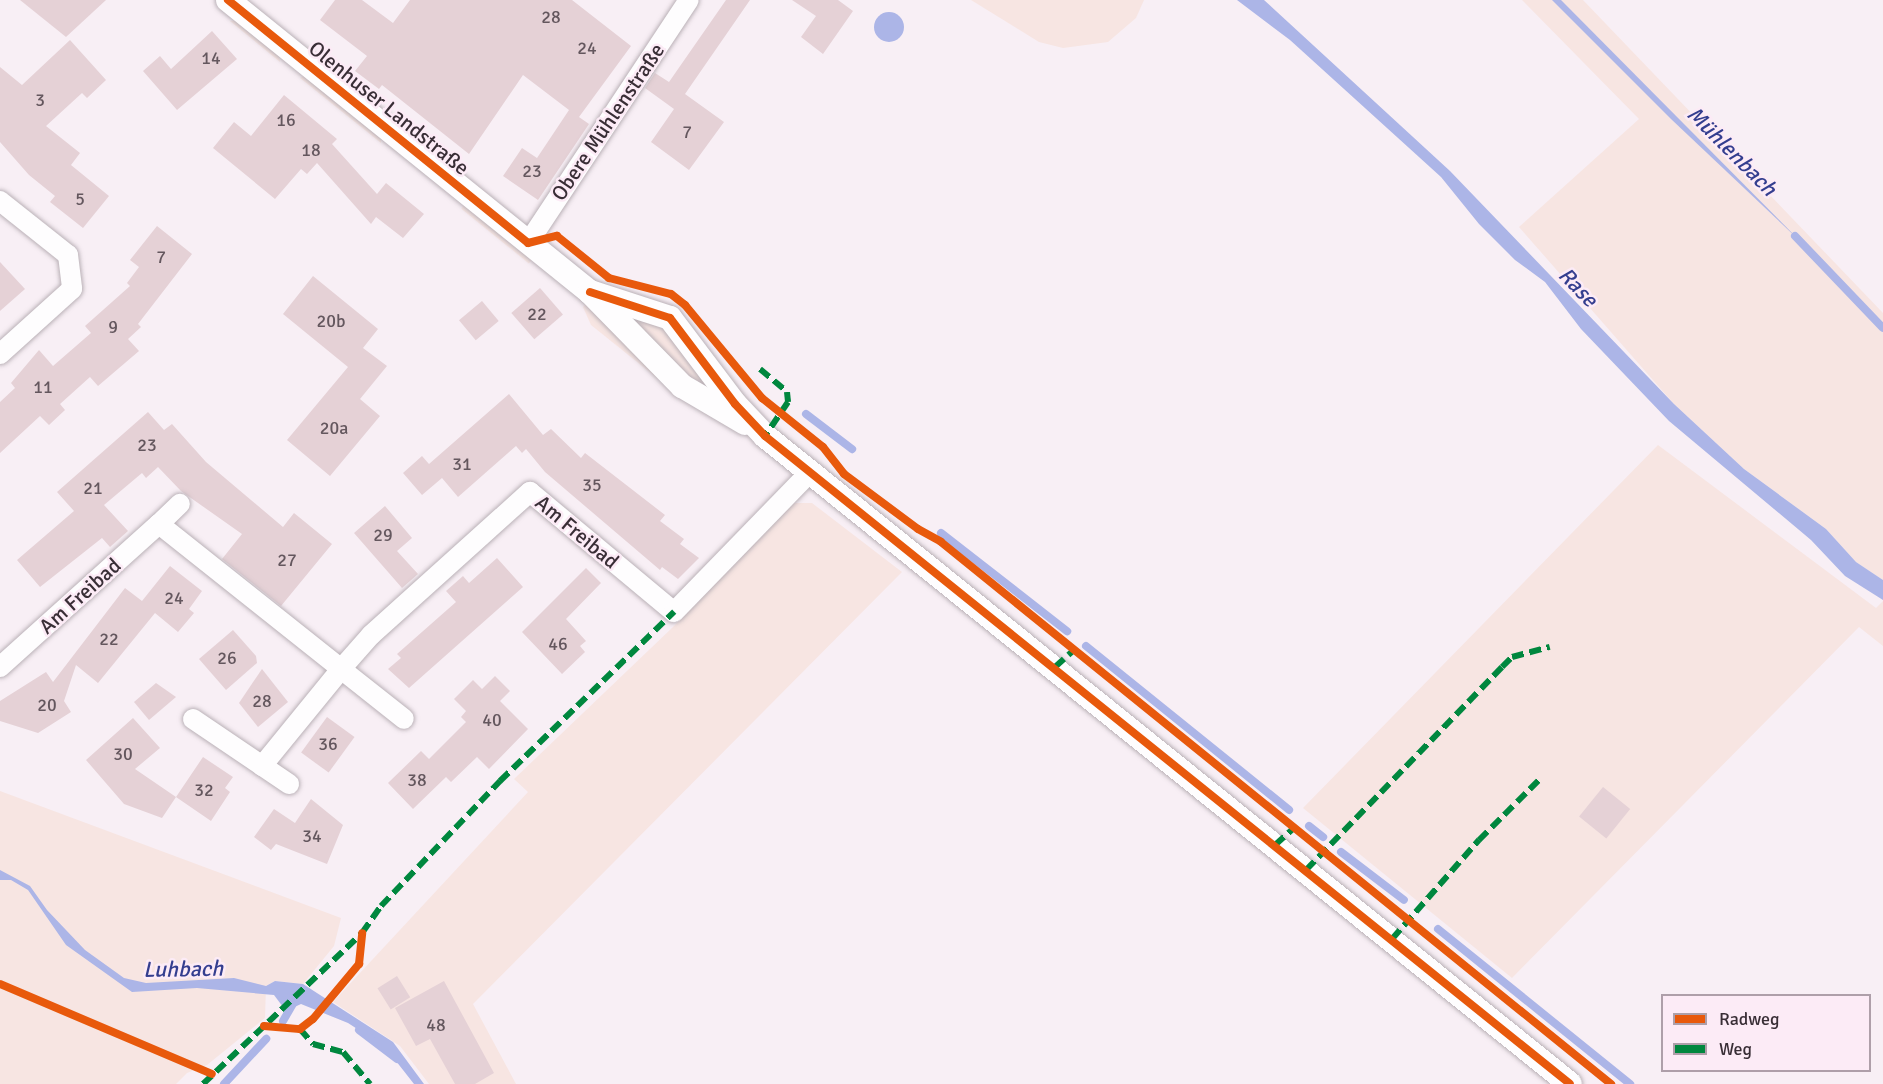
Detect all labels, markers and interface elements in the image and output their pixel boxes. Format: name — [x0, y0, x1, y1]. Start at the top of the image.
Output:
house number: 28 — [541, 6, 561, 28]
street label: Olenhuser Landstraße — [304, 36, 474, 180]
house number: 24 — [577, 37, 597, 59]
street label: Obere Mühlenstraße — [546, 39, 670, 205]
house number: 14 — [201, 47, 221, 69]
house number: 3 — [35, 89, 45, 111]
water label: Mühlenbach — [1682, 101, 1782, 201]
house number: 16 — [276, 109, 296, 131]
house number: 7 — [682, 121, 692, 143]
house number: 18 — [301, 139, 321, 161]
house number: 23 — [522, 160, 542, 182]
house number: 5 — [75, 188, 85, 210]
house number: 7 — [156, 246, 166, 268]
water label: Rase — [1553, 262, 1603, 312]
house number: 22 — [527, 303, 547, 325]
house number: 20b — [317, 310, 345, 332]
house number: 9 — [108, 316, 118, 338]
house number: 11 — [33, 376, 53, 398]
house number: 20a — [320, 417, 348, 439]
house number: 23 — [137, 434, 157, 456]
house number: 31 — [452, 453, 472, 475]
house number: 35 — [582, 474, 602, 496]
house number: 21 — [83, 477, 103, 499]
street label: Am Freibad — [530, 490, 624, 574]
house number: 29 — [373, 524, 393, 546]
house number: 27 — [277, 549, 297, 571]
street label: Am Freibad — [34, 553, 126, 639]
house number: 24 — [164, 587, 184, 609]
house number: 22 — [99, 628, 119, 650]
house number: 46 — [548, 633, 568, 655]
house number: 26 — [217, 647, 237, 669]
house number: 28 — [252, 690, 272, 712]
house number: 20 — [37, 694, 57, 716]
house number: 40 — [482, 709, 502, 731]
house number: 36 — [318, 733, 338, 755]
house number: 30 — [113, 743, 133, 765]
house number: 38 — [407, 769, 427, 791]
house number: 32 — [194, 779, 214, 801]
house number: 34 — [302, 825, 322, 847]
water label: Luhbach — [143, 955, 223, 983]
legend — [1661, 994, 1871, 1072]
text: Radweg — [1719, 1008, 1780, 1030]
house number: 48 — [426, 1014, 446, 1036]
text: Weg — [1719, 1038, 1752, 1060]

